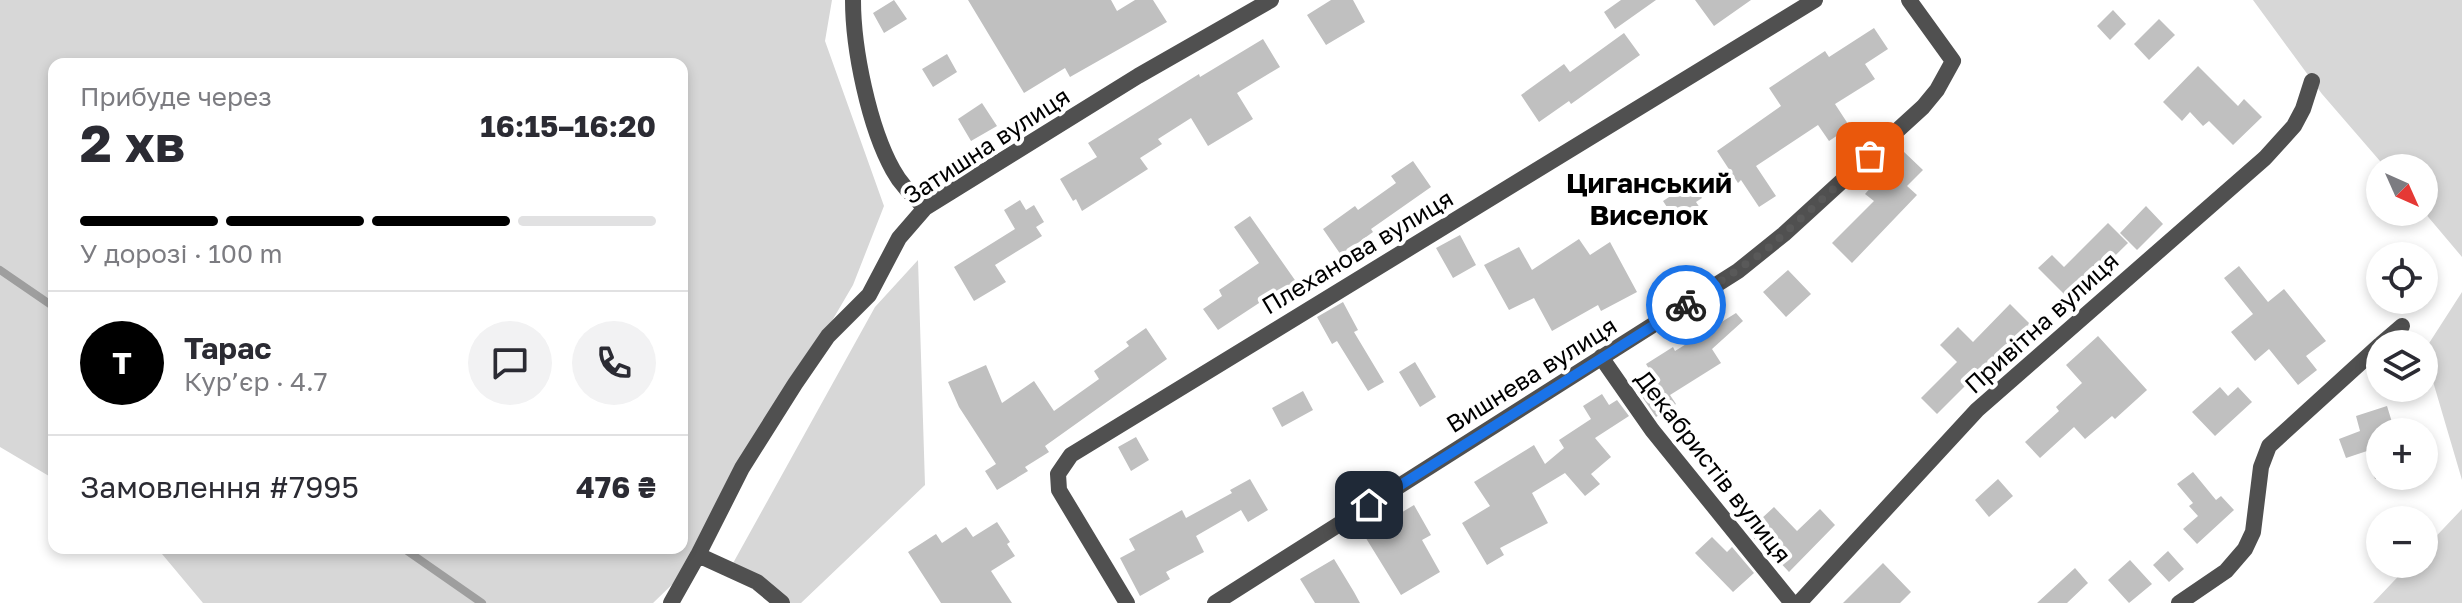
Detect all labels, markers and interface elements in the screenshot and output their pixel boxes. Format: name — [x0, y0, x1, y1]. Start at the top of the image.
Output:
street label: Затишна вулиця — [897, 80, 1075, 210]
text: Прибуде через — [80, 81, 272, 112]
text: 16:15–16:20 — [480, 108, 656, 144]
text: 2 хв — [80, 111, 185, 173]
pin — [1836, 122, 1904, 190]
icon: bag — [1848, 134, 1892, 178]
north arrow — [2366, 154, 2438, 226]
map controls — [2366, 154, 2438, 578]
district label: Циганський Виселок — [1566, 166, 1732, 231]
street label: Плеханова вулиця — [1256, 183, 1458, 319]
text: У дорозі · 100 m — [80, 238, 283, 269]
button: locate — [2366, 242, 2438, 314]
street label: Привітна вулиця — [1958, 245, 2124, 399]
courier — [1646, 265, 1726, 345]
icon: bike — [1664, 283, 1708, 327]
street label: Вишнева вулиця — [1440, 310, 1622, 438]
button: chat — [468, 321, 552, 405]
button: phone — [572, 321, 656, 405]
text: Тарас — [184, 330, 272, 366]
button: layers — [2366, 330, 2438, 402]
text: Т — [112, 345, 132, 381]
street label: Декабристів вулиця — [1630, 364, 1798, 568]
text: Кур’єр · 4.7 — [184, 366, 328, 397]
button: + — [2366, 418, 2438, 490]
text: Замовлення #7995 — [80, 469, 359, 505]
text: 476 ₴ — [576, 469, 656, 505]
pin — [1335, 471, 1403, 539]
icon: home — [1347, 483, 1391, 527]
button: − — [2366, 506, 2438, 578]

